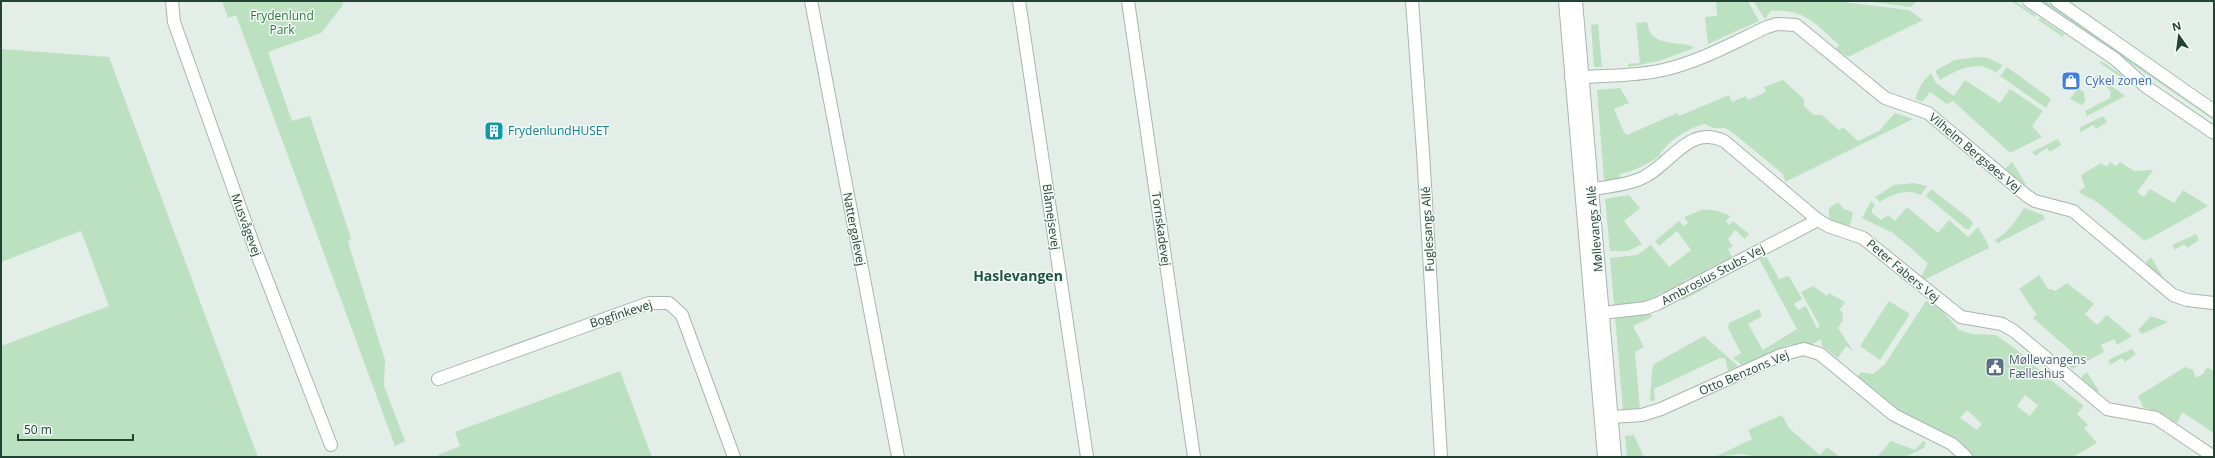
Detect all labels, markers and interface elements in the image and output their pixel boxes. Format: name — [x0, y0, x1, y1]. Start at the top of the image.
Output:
park label: Frydenlund Park — [250, 7, 314, 38]
north arrow — [2159, 16, 2199, 56]
text: N — [2170, 17, 2183, 34]
shop icon: Cykel zonen — [2060, 70, 2082, 92]
place label: Cykel zonen — [2085, 72, 2152, 89]
street label: Vilhelm Bergsøes Vej — [1925, 109, 2025, 196]
building icon: FrydenlundHUSET — [483, 120, 505, 142]
place label: FrydenlundHUSET — [508, 122, 609, 139]
street label: Blåmejsevej — [1038, 183, 1065, 251]
street label: Møllevangs Allé — [1582, 185, 1607, 273]
street label: Fuglesangs Allé — [1417, 186, 1438, 272]
street label: Musvågevej — [227, 191, 266, 259]
street label: Nattergalevej — [839, 191, 870, 267]
street label: Tornskadevej — [1148, 191, 1175, 267]
street label: Peter Fabers Vej — [1863, 235, 1943, 306]
street label: Ambrosius Stubs Vej — [1658, 240, 1767, 309]
district label: Haslevangen — [973, 266, 1063, 285]
street label: Bogfinkevej — [587, 295, 654, 332]
street label: Otto Benzons Vej — [1696, 346, 1791, 399]
place label: Møllevangens Fælleshus — [2009, 351, 2086, 382]
public building icon: Møllevangens Fælleshus — [1984, 356, 2006, 378]
scale bar — [18, 416, 133, 442]
text: 50 m — [24, 421, 52, 438]

